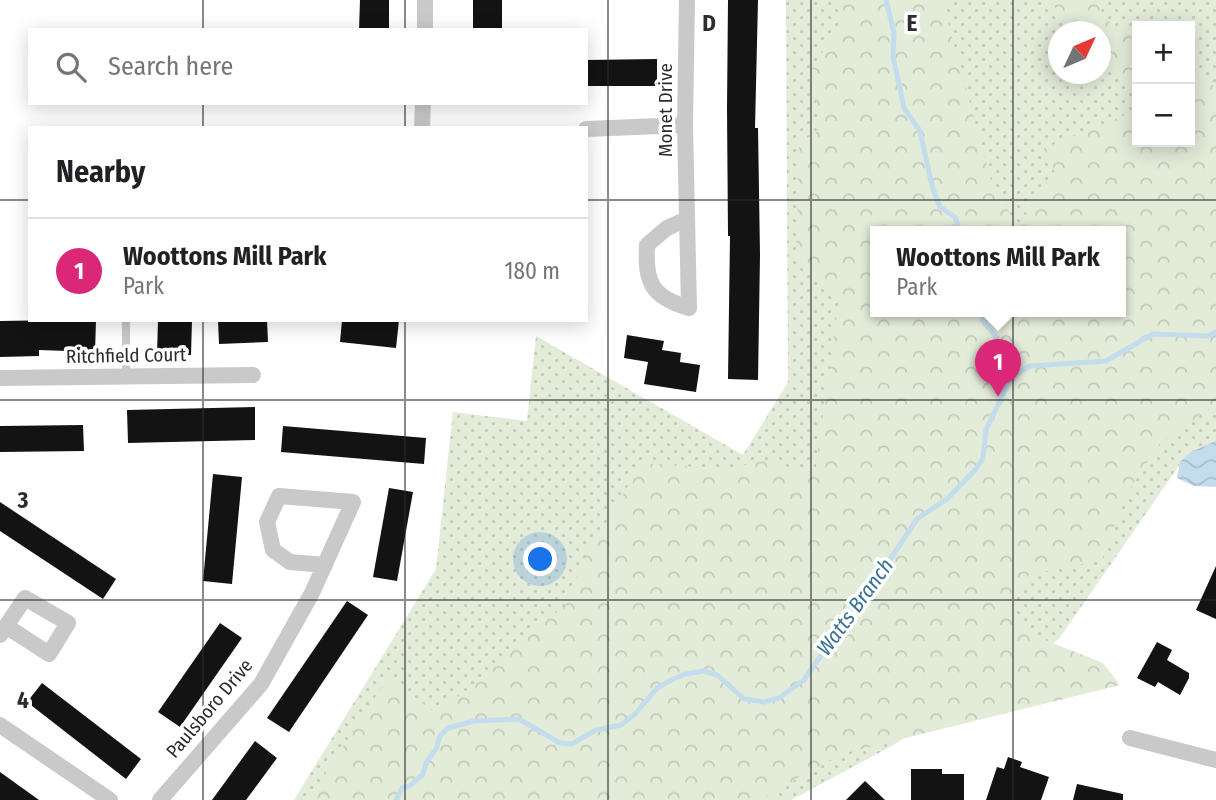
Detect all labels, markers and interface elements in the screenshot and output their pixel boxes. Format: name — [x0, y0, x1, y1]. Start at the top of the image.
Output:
text: D — [702, 9, 716, 37]
text: E — [907, 9, 918, 37]
north arrow — [1048, 21, 1111, 84]
map controls — [1132, 21, 1195, 147]
button: + — [1132, 21, 1195, 84]
search box — [28, 28, 588, 105]
icon: search — [52, 48, 90, 86]
text: Search here — [108, 51, 233, 82]
street label: Monet Drive — [654, 63, 677, 157]
button: − — [1132, 84, 1195, 147]
text: Nearby — [56, 154, 145, 190]
popup — [870, 226, 1126, 317]
text: Woottons Mill Park — [123, 241, 326, 272]
text: Woottons Mill Park — [896, 242, 1100, 273]
text: 1 — [74, 257, 84, 285]
text: 180 m — [504, 257, 560, 285]
text: Park — [123, 272, 164, 300]
text: Park — [896, 273, 937, 301]
pin: 1 — [975, 339, 1021, 397]
street label: Ritchfield Court — [66, 343, 187, 368]
text: 3 — [17, 486, 29, 514]
your location — [523, 542, 557, 576]
water label: Watts Branch — [811, 553, 899, 661]
street label: Paulsboro Drive — [161, 654, 257, 763]
text: 4 — [17, 686, 29, 714]

